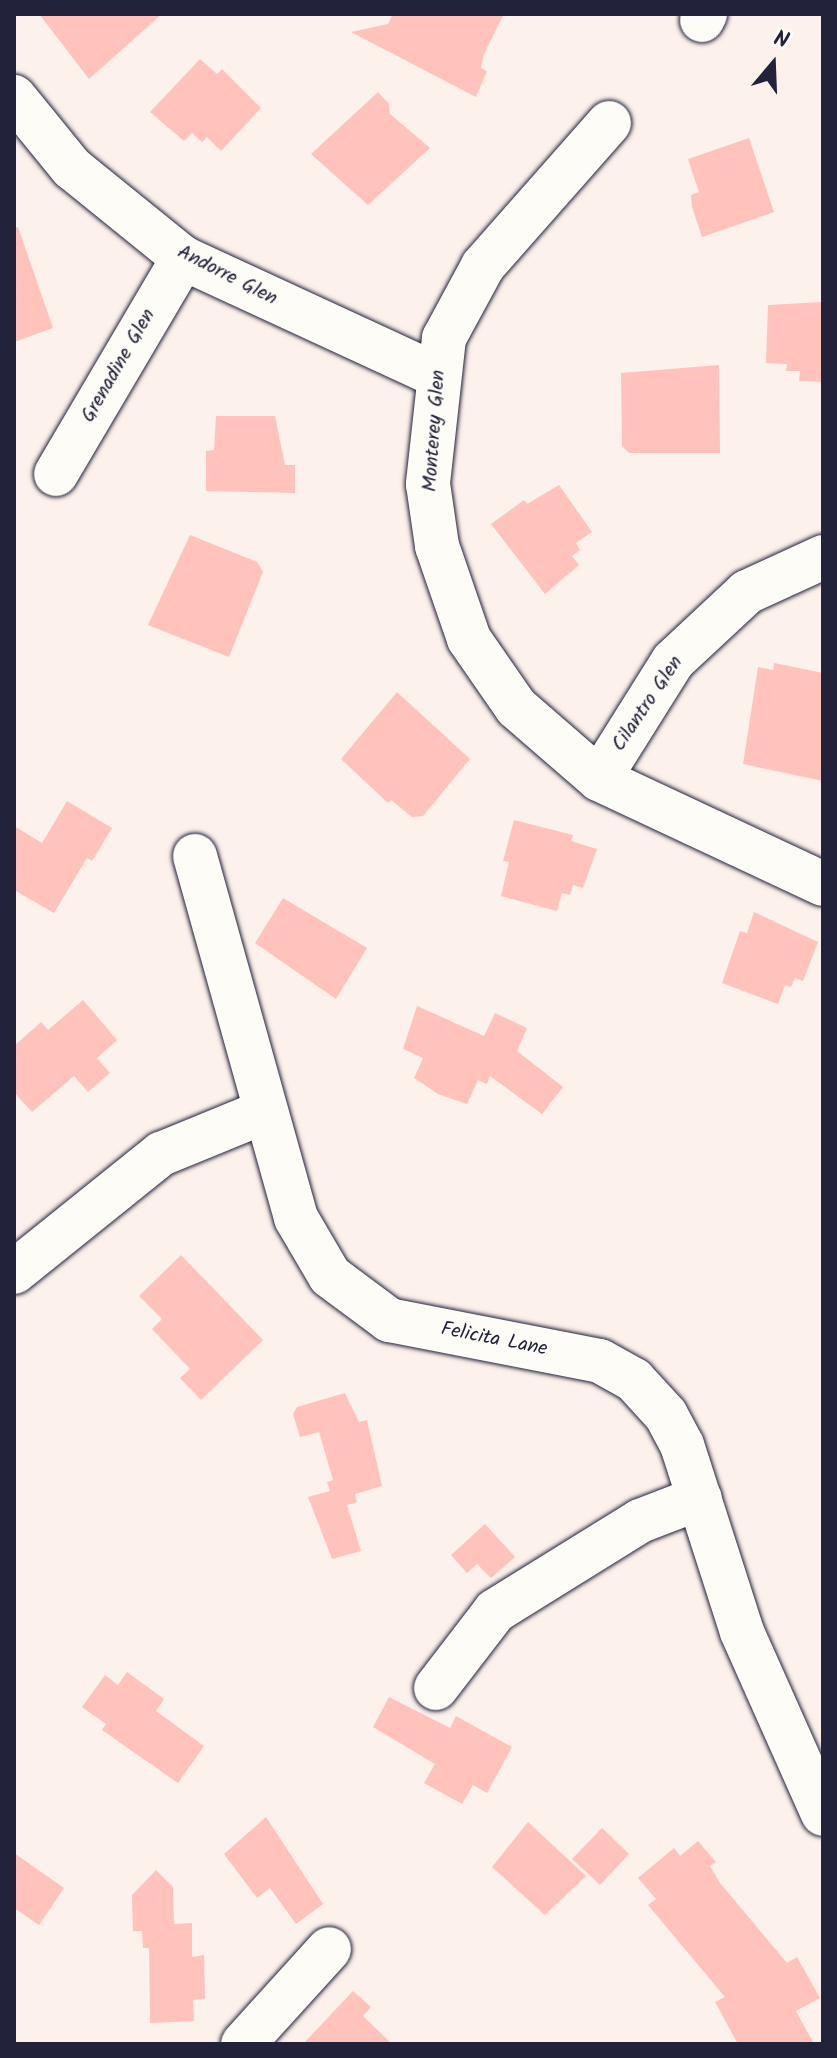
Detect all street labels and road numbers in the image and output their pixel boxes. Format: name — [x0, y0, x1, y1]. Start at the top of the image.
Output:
street label: Andorre Glen — [173, 241, 281, 311]
street label: Grenadine Glen — [77, 305, 161, 427]
street label: Monterey Glen — [419, 369, 451, 493]
street label: Cilantro Glen — [607, 652, 689, 756]
street label: Felicita Lane — [439, 1318, 549, 1362]

